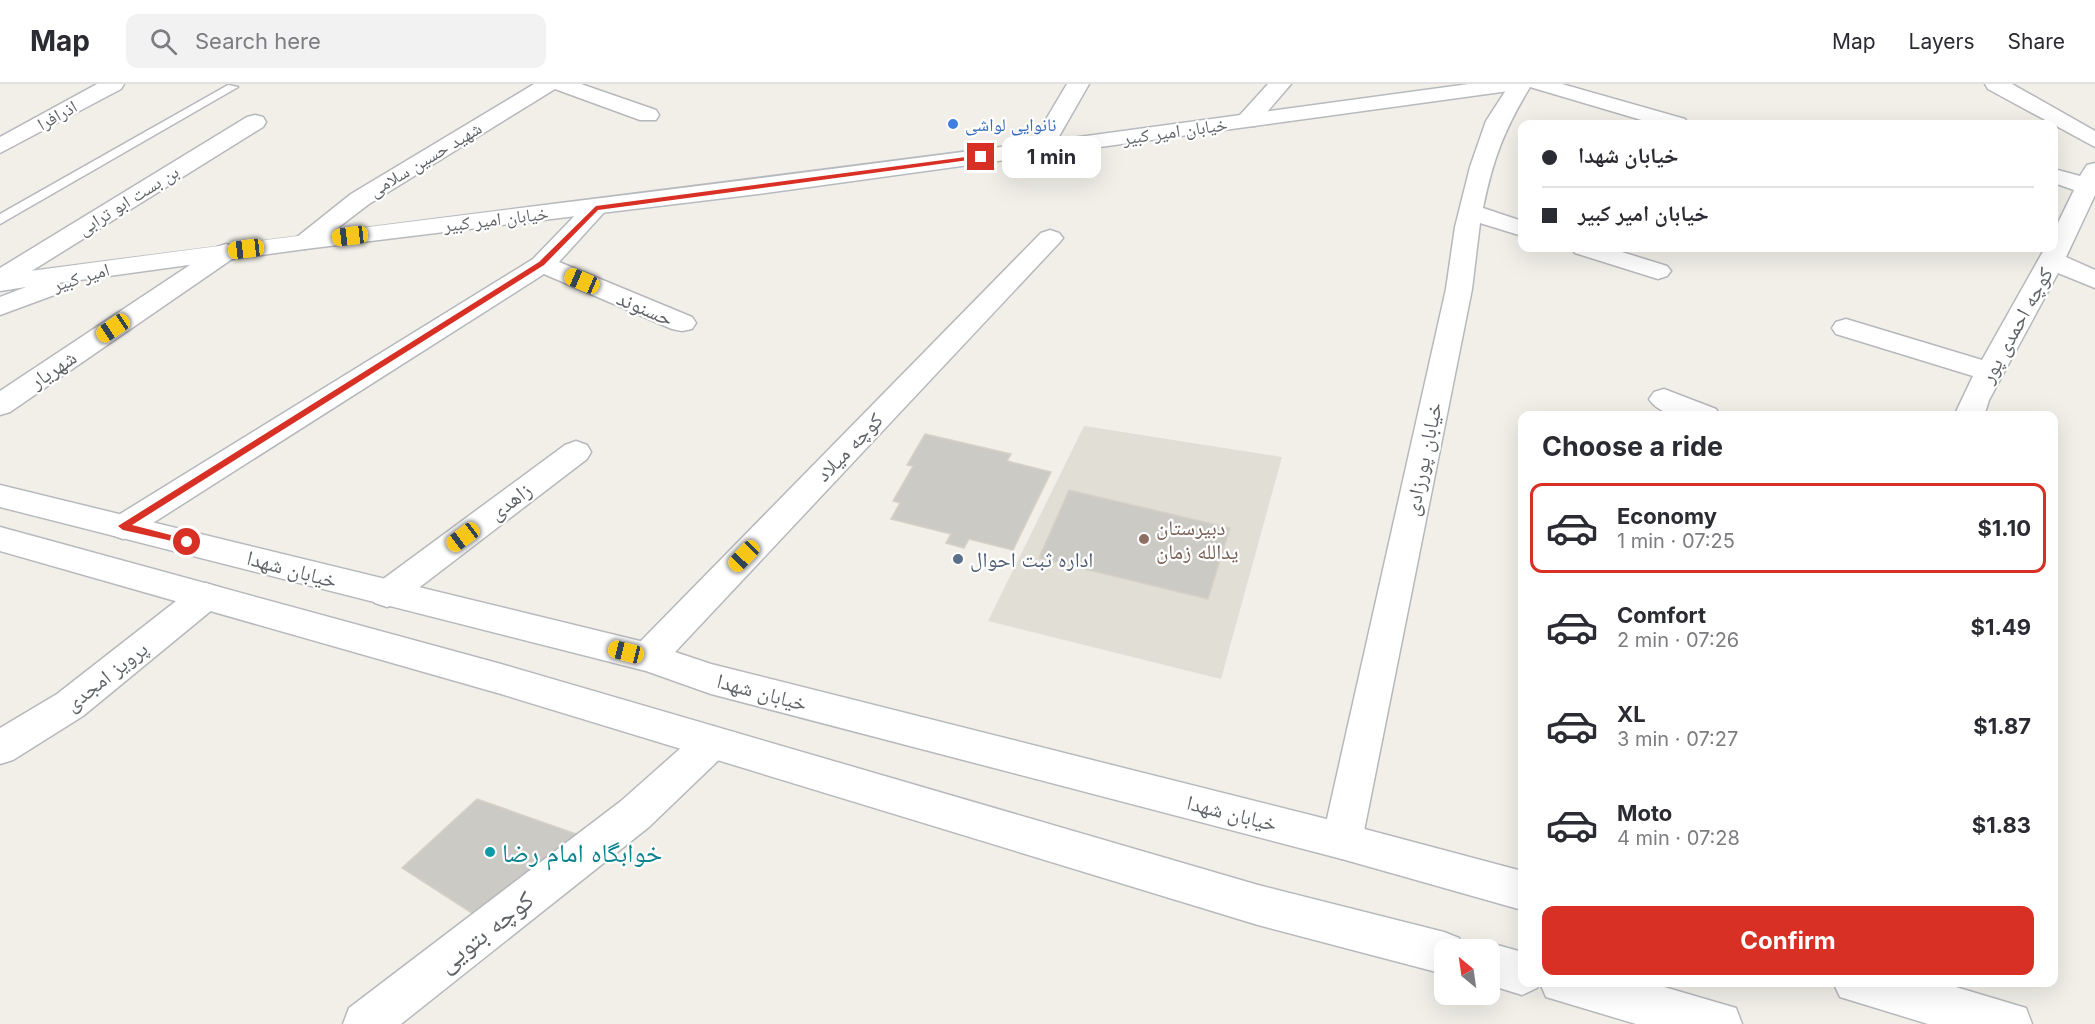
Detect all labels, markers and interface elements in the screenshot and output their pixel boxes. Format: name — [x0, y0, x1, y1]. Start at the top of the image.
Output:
search box — [126, 14, 546, 68]
text: Map — [30, 24, 90, 58]
icon: search — [147, 25, 180, 58]
text: Search here — [195, 28, 321, 54]
text: Map — [1832, 29, 1876, 54]
text: Layers — [1909, 29, 1975, 54]
text: Share — [2008, 29, 2065, 54]
street label: اذرافرا — [34, 96, 80, 134]
street label: خیابان امیر کبیر — [1120, 113, 1229, 150]
place label: نانوایی لواشی — [965, 114, 1057, 136]
street label: شهید حسین سلامی — [365, 117, 486, 202]
marker: نانوایی لواشی — [946, 117, 960, 131]
callout: 1 min — [1002, 136, 1101, 178]
text: خیابان شهدا — [1578, 142, 1678, 168]
route end — [967, 143, 994, 170]
text: 1 min — [1027, 145, 1076, 169]
street label: بن بست ابو ترابی — [74, 161, 183, 240]
text: خیابان امیر کبیر — [1578, 200, 1709, 226]
street label: خیابان امیر کبیر — [441, 202, 550, 237]
car — [331, 225, 369, 247]
car — [227, 238, 265, 260]
street label: امیر کبیر — [49, 259, 112, 296]
street label: کوچه احمدی پور — [1973, 263, 2058, 388]
car — [562, 266, 602, 296]
street label: حسنوند — [613, 285, 677, 331]
car — [93, 310, 133, 346]
street label: شهریار — [24, 344, 81, 394]
street label: خیابان پورزادی — [1399, 400, 1447, 518]
street label: کوچه میلاد — [810, 407, 888, 487]
text: Choose a ride — [1542, 430, 1723, 463]
street label: زاهدی — [484, 477, 536, 525]
icon: car — [1545, 501, 1599, 555]
text: Economy — [1617, 503, 1717, 529]
place label: دبیرستان یدالله زمان — [1156, 515, 1238, 564]
text: $1.10 — [1977, 515, 2031, 541]
car — [443, 519, 483, 555]
route start — [173, 528, 200, 555]
text: 1 min · 07:25 — [1617, 529, 1735, 553]
marker: دبیرستان یدالله زمان — [1137, 532, 1151, 546]
car — [725, 537, 763, 575]
street label: خیابان شهدا — [244, 545, 340, 593]
place label: اداره ثبت احوال — [970, 547, 1093, 572]
marker: اداره ثبت احوال — [951, 552, 965, 566]
icon: car — [1545, 600, 1599, 654]
text: Comfort — [1617, 602, 1706, 628]
text: $1.49 — [1971, 614, 2031, 640]
text: 2 min · 07:26 — [1617, 628, 1739, 652]
street label: پرویز امجدی — [59, 636, 153, 716]
car — [606, 639, 646, 665]
street label: خیابان شهدا — [714, 668, 810, 716]
icon: car — [1545, 699, 1599, 753]
text: XL — [1617, 701, 1646, 727]
text: $1.87 — [1973, 713, 2031, 739]
text: 3 min · 07:27 — [1617, 727, 1738, 751]
street label: خیابان شهدا — [1184, 790, 1280, 836]
icon: car — [1545, 798, 1599, 852]
text: Moto — [1617, 800, 1672, 826]
text: $1.83 — [1972, 812, 2031, 838]
text: 4 min · 07:28 — [1617, 826, 1740, 850]
place label: خوابگاه امام رضا — [502, 837, 662, 871]
marker: خوابگاه امام رضا — [483, 845, 497, 859]
street label: کوچه بتویی — [431, 884, 540, 979]
button: Confirm — [1542, 906, 2034, 975]
north arrow — [1434, 939, 1500, 1005]
map controls — [1434, 939, 1500, 1005]

